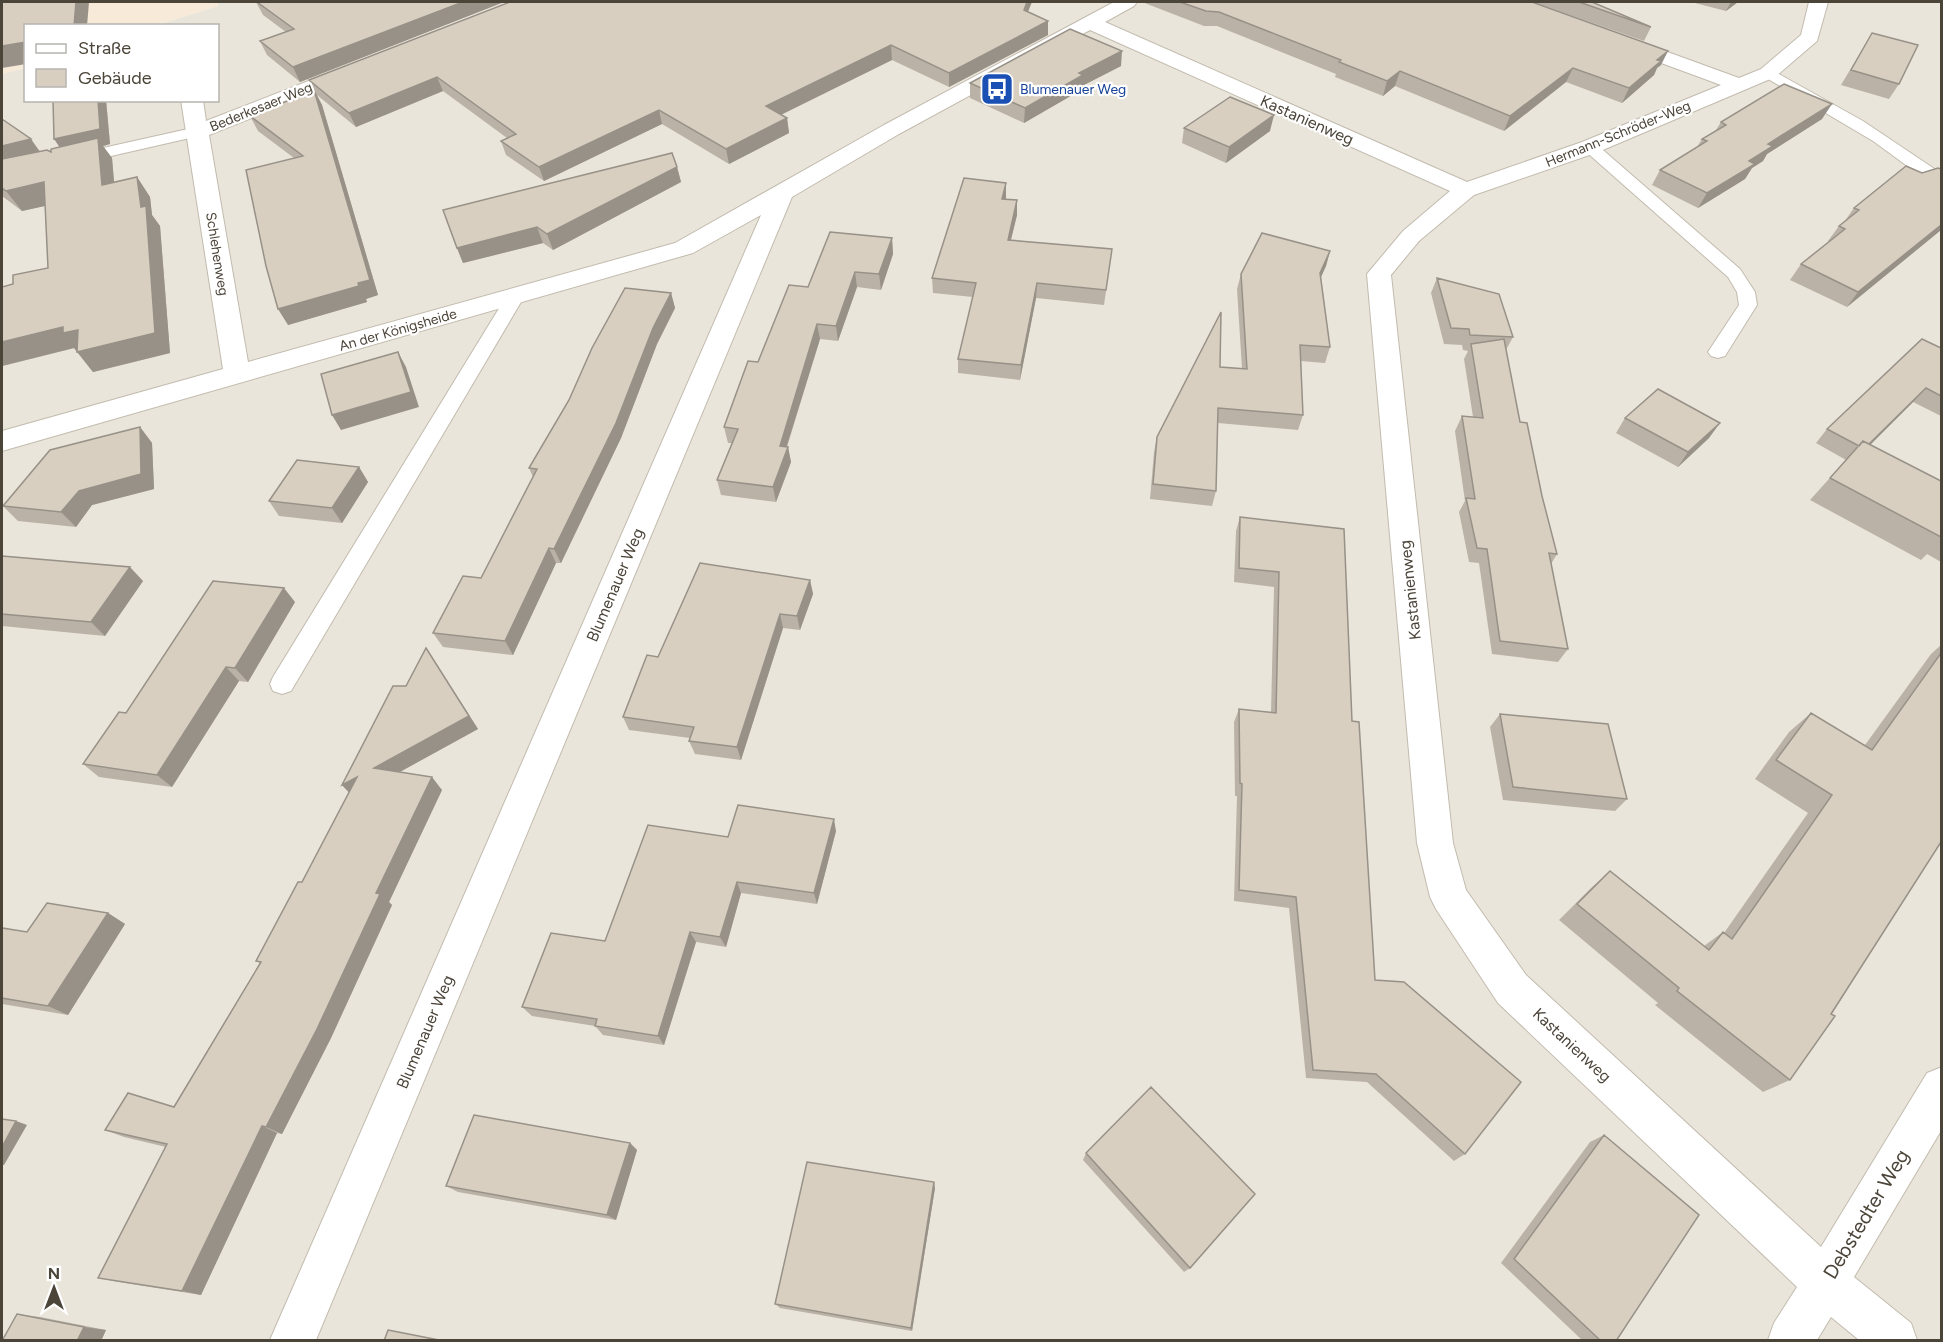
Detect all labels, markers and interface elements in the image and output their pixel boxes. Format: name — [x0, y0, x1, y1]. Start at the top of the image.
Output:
legend — [24, 24, 219, 102]
text: Straße — [78, 37, 131, 59]
text: Gebäude — [78, 67, 152, 89]
bus stop icon: Blumenauer Weg — [979, 71, 1015, 107]
street label: Bederkesaer Weg — [207, 79, 315, 135]
place label: Blumenauer Weg — [1020, 81, 1126, 98]
street label: Kastanienweg — [1257, 91, 1357, 149]
street label: Hermann-Schröder-Weg — [1543, 97, 1693, 171]
street label: Schlehenweg — [202, 211, 232, 297]
street label: An der Königsheide — [337, 305, 459, 355]
street label: Blumenauer Weg — [583, 525, 647, 645]
street label: Kastanienweg — [1395, 539, 1425, 641]
street label: Blumenauer Weg — [393, 972, 457, 1092]
street label: Kastanienweg — [1529, 1004, 1615, 1086]
street label: Debstedter Weg — [1818, 1145, 1914, 1283]
north arrow — [24, 1258, 84, 1318]
text: N — [48, 1264, 60, 1283]

